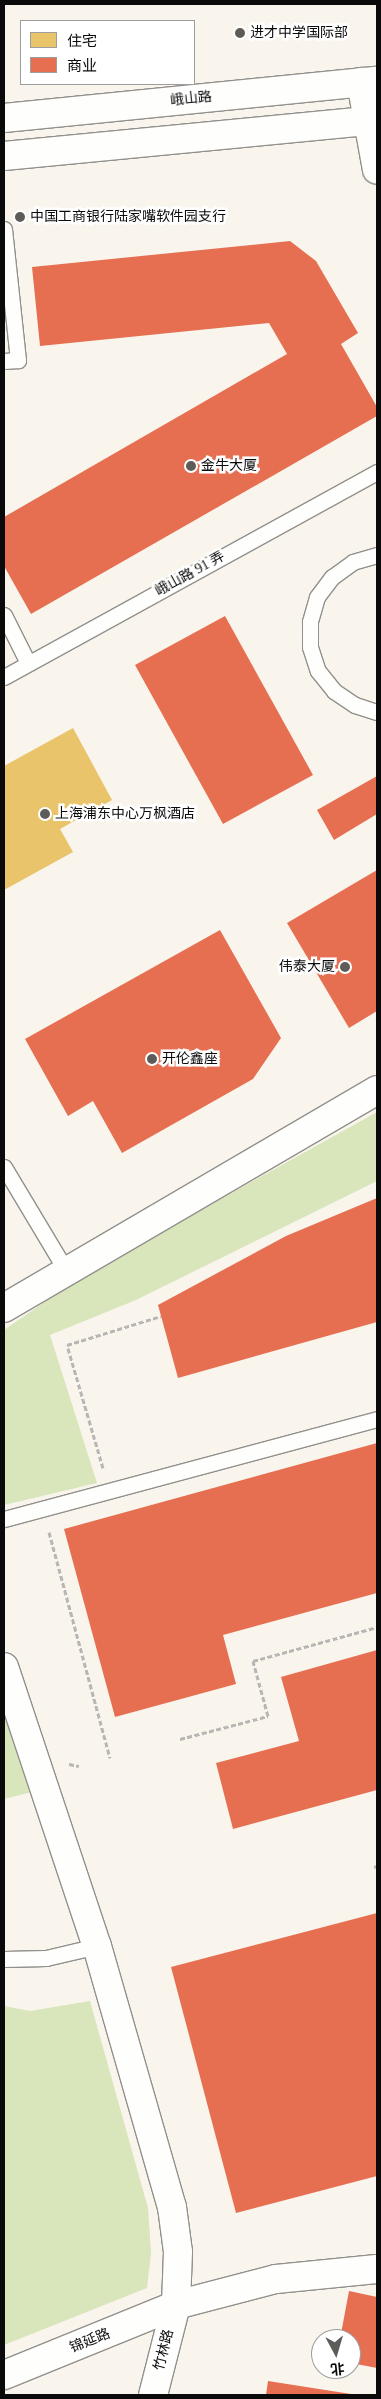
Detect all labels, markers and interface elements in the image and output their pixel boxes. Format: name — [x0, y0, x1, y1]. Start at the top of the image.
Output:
legend — [20, 20, 195, 85]
place label: 进才中学国际部 — [250, 25, 348, 41]
marker: 进才中学国际部 — [234, 27, 246, 39]
text: 住宅 — [67, 33, 97, 49]
text: 商业 — [67, 58, 97, 74]
street label: 峨山路 — [169, 88, 213, 110]
place label: 中国工商银行陆家嘴软件园支行 — [30, 209, 226, 225]
marker: 中国工商银行陆家嘴软件园支行 — [14, 211, 26, 223]
place label: 金牛大厦 — [201, 458, 257, 474]
marker: 金牛大厦 — [185, 460, 197, 472]
street label: 峨山路 91 弄 — [152, 548, 228, 600]
place label: 上海浦东中心万枫酒店 — [55, 806, 195, 822]
marker: 上海浦东中心万枫酒店 — [39, 808, 51, 820]
place label: 伟泰大厦 — [279, 959, 335, 975]
marker: 伟泰大厦 — [339, 961, 351, 973]
place label: 开伦鑫座 — [162, 1051, 218, 1067]
marker: 开伦鑫座 — [146, 1053, 158, 1065]
street label: 锦延路 — [67, 2325, 113, 2357]
street label: 竹林路 — [151, 2328, 177, 2372]
north arrow — [311, 2329, 361, 2379]
text: 北 — [330, 2360, 345, 2377]

